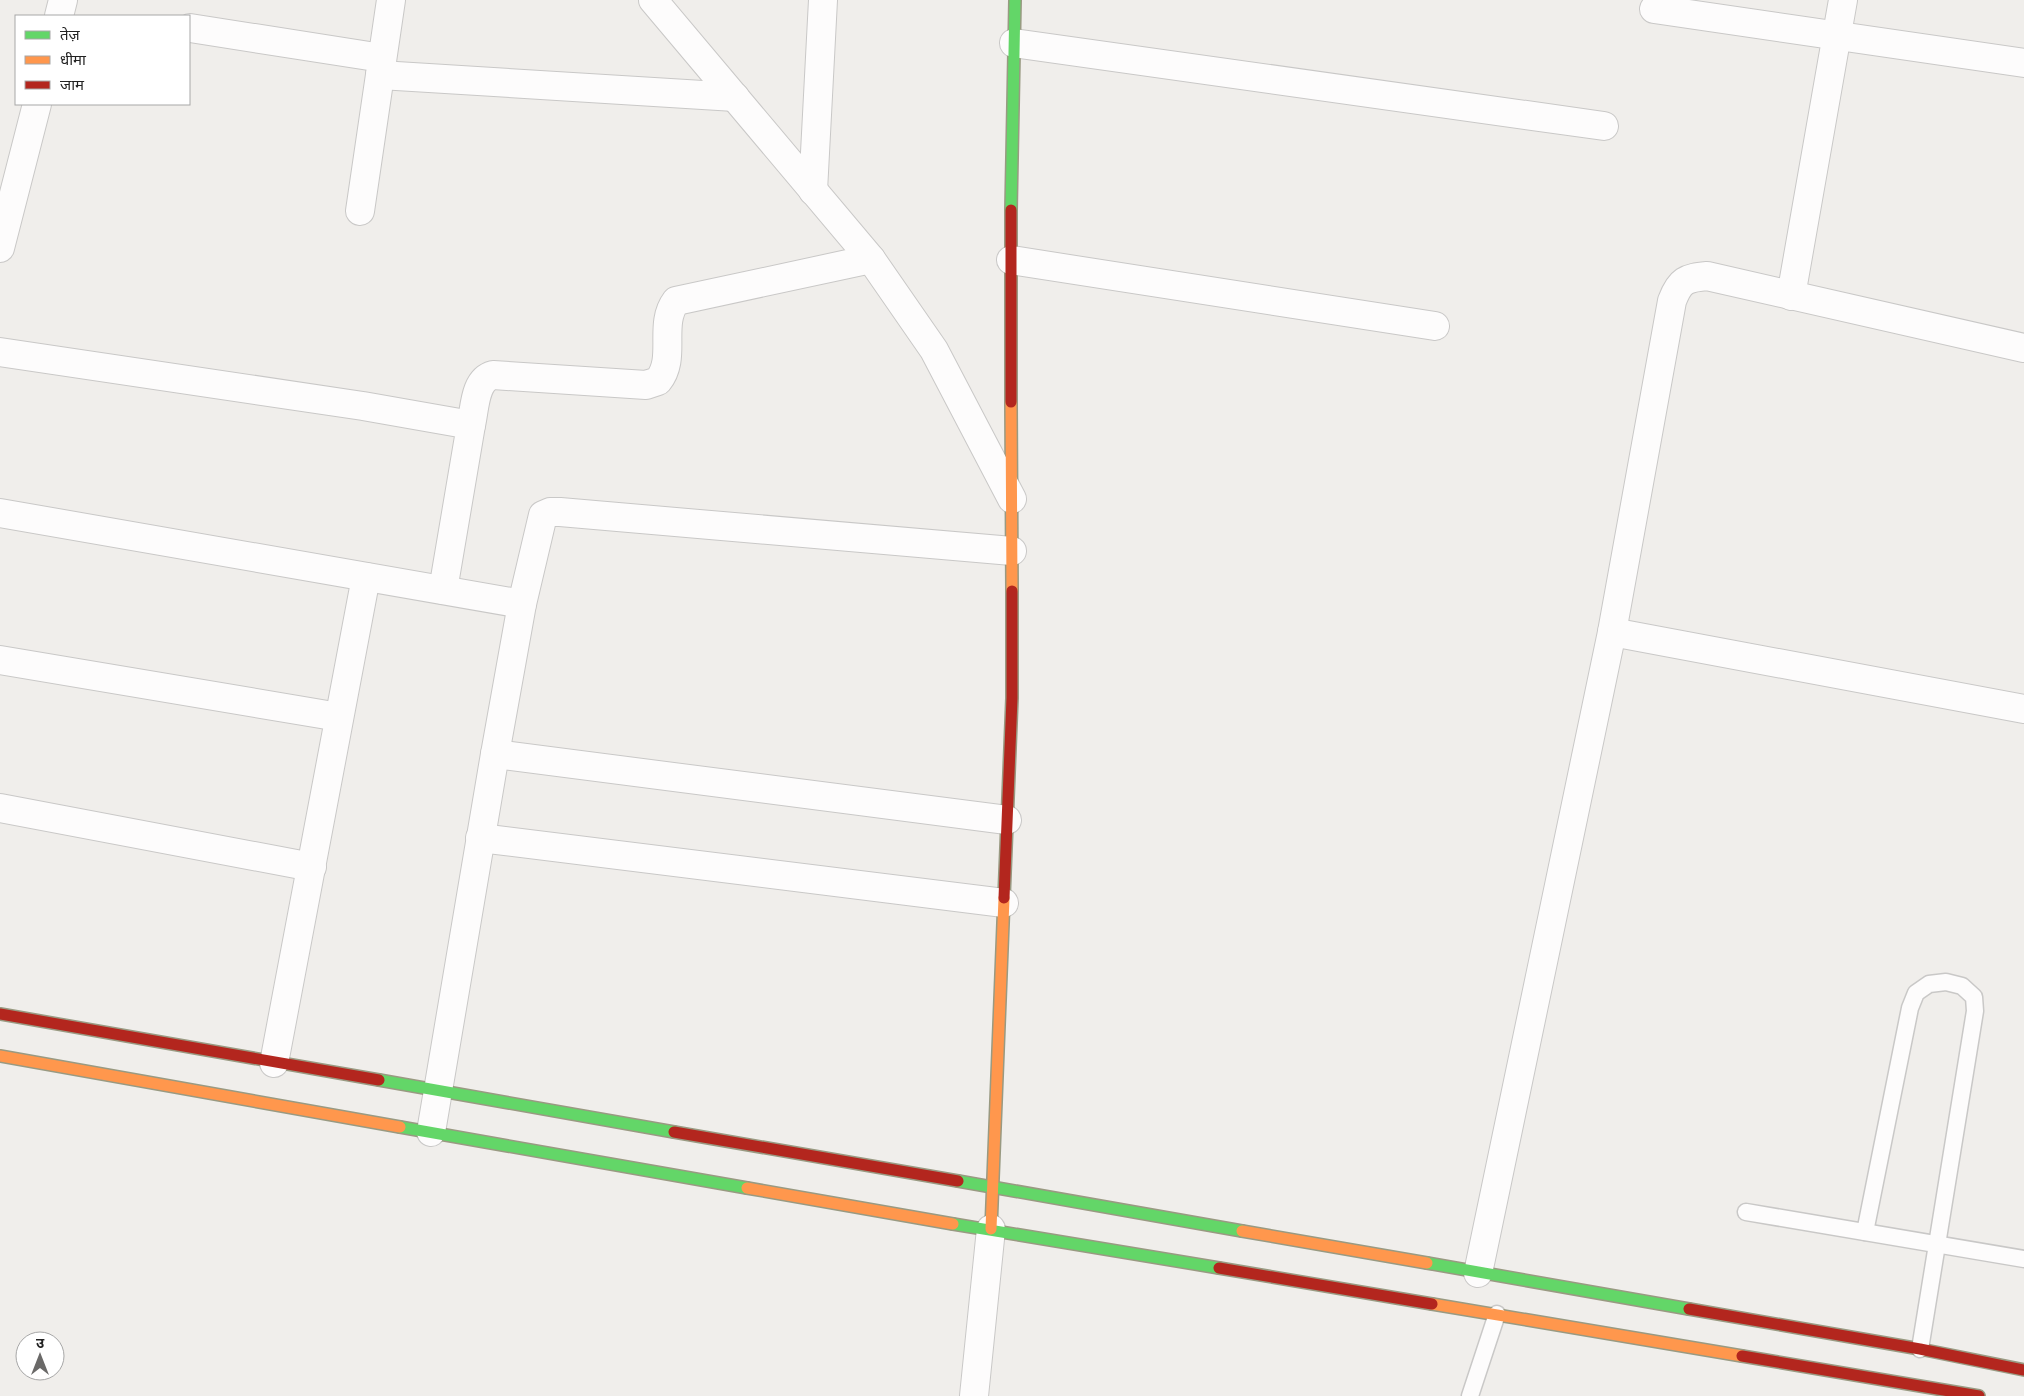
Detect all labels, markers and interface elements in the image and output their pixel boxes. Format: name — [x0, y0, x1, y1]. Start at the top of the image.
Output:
legend — [15, 15, 190, 105]
text: तेज़ — [60, 25, 81, 43]
text: धीमा — [60, 50, 87, 68]
text: जाम — [60, 75, 85, 93]
north arrow — [15, 1331, 65, 1381]
text: उ — [36, 1334, 45, 1351]

